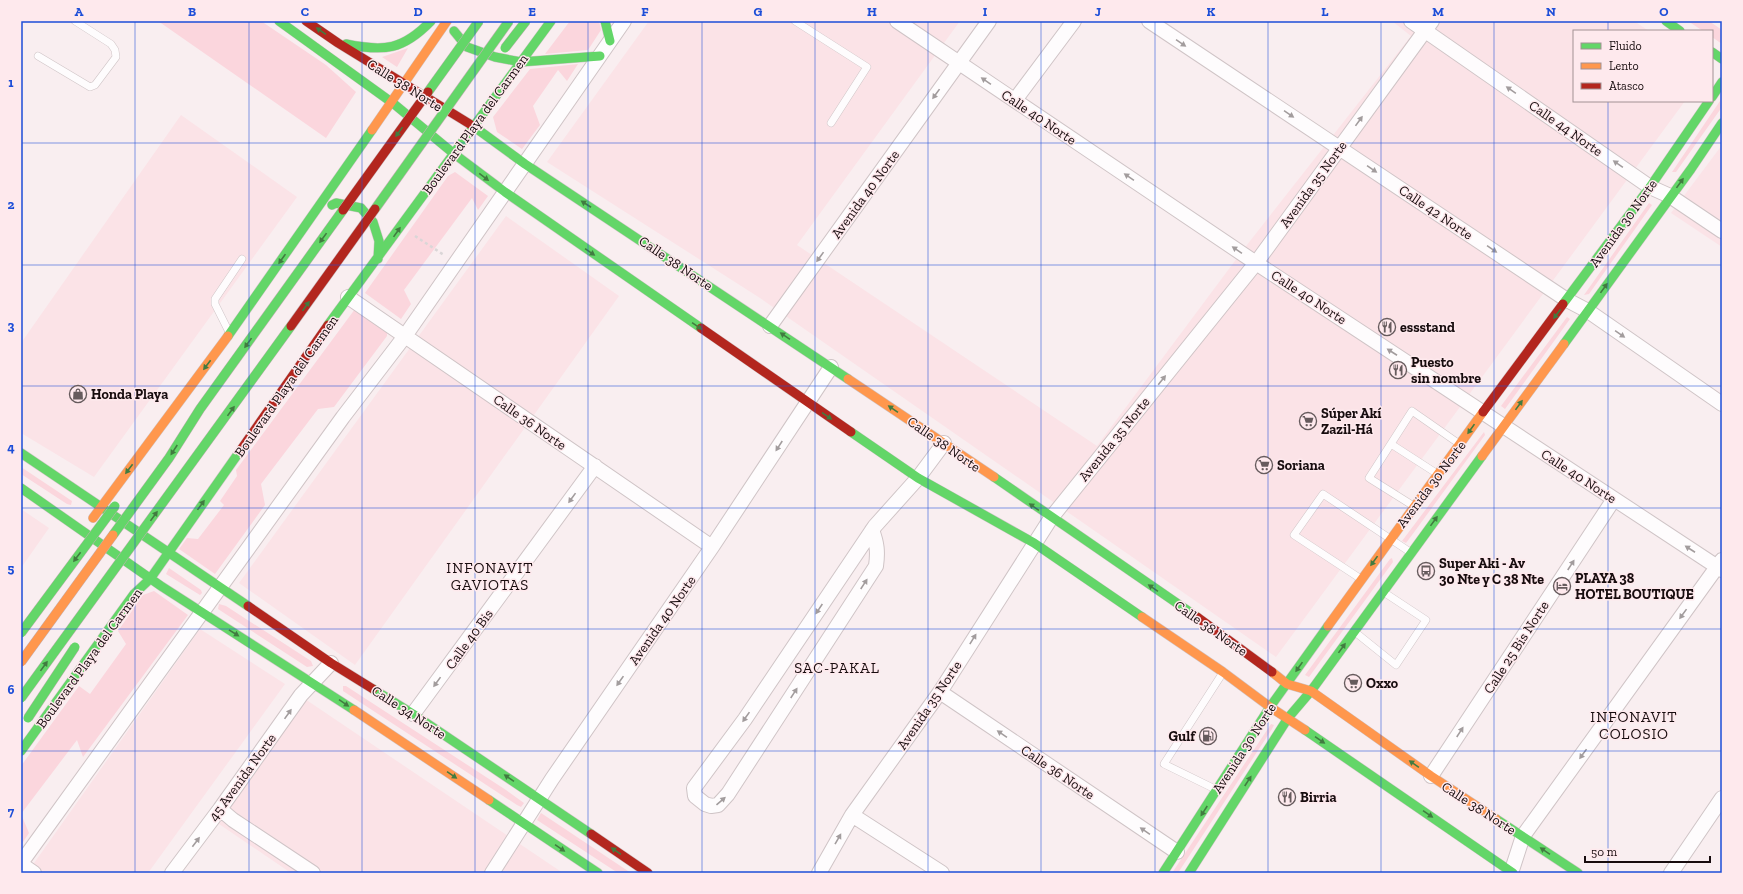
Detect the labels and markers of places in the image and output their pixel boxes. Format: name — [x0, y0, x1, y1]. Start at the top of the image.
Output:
restaurant icon: essstand — [1377, 317, 1397, 337]
place label: essstand — [1400, 319, 1455, 336]
place label: Puesto sin nombre — [1411, 354, 1481, 387]
restaurant icon: Puesto sin nombre — [1388, 360, 1408, 380]
shop icon: Honda Playa — [68, 384, 88, 404]
place label: Honda Playa — [91, 386, 168, 403]
place label: Súper Akí Zazil-Há — [1321, 405, 1382, 438]
supermarket icon: Súper Akí Zazil-Há — [1298, 411, 1318, 431]
supermarket icon: Soriana — [1254, 455, 1274, 475]
place label: Soriana — [1277, 457, 1325, 474]
place label: Super Aki - Av 30 Nte y C 38 Nte — [1439, 555, 1544, 588]
bus stop icon: Super Aki - Av 30 Nte y C 38 Nte — [1416, 561, 1436, 581]
place label: PLAYA 38 HOTEL BOUTIQUE — [1575, 570, 1694, 603]
hotel icon: PLAYA 38 HOTEL BOUTIQUE — [1552, 576, 1572, 596]
supermarket icon: Oxxo — [1343, 673, 1363, 693]
place label: Oxxo — [1366, 675, 1399, 692]
fuel station icon: Gulf — [1198, 726, 1218, 746]
place label: Gulf — [1168, 728, 1196, 745]
restaurant icon: Birria — [1277, 787, 1297, 807]
place label: Birria — [1300, 789, 1337, 806]

